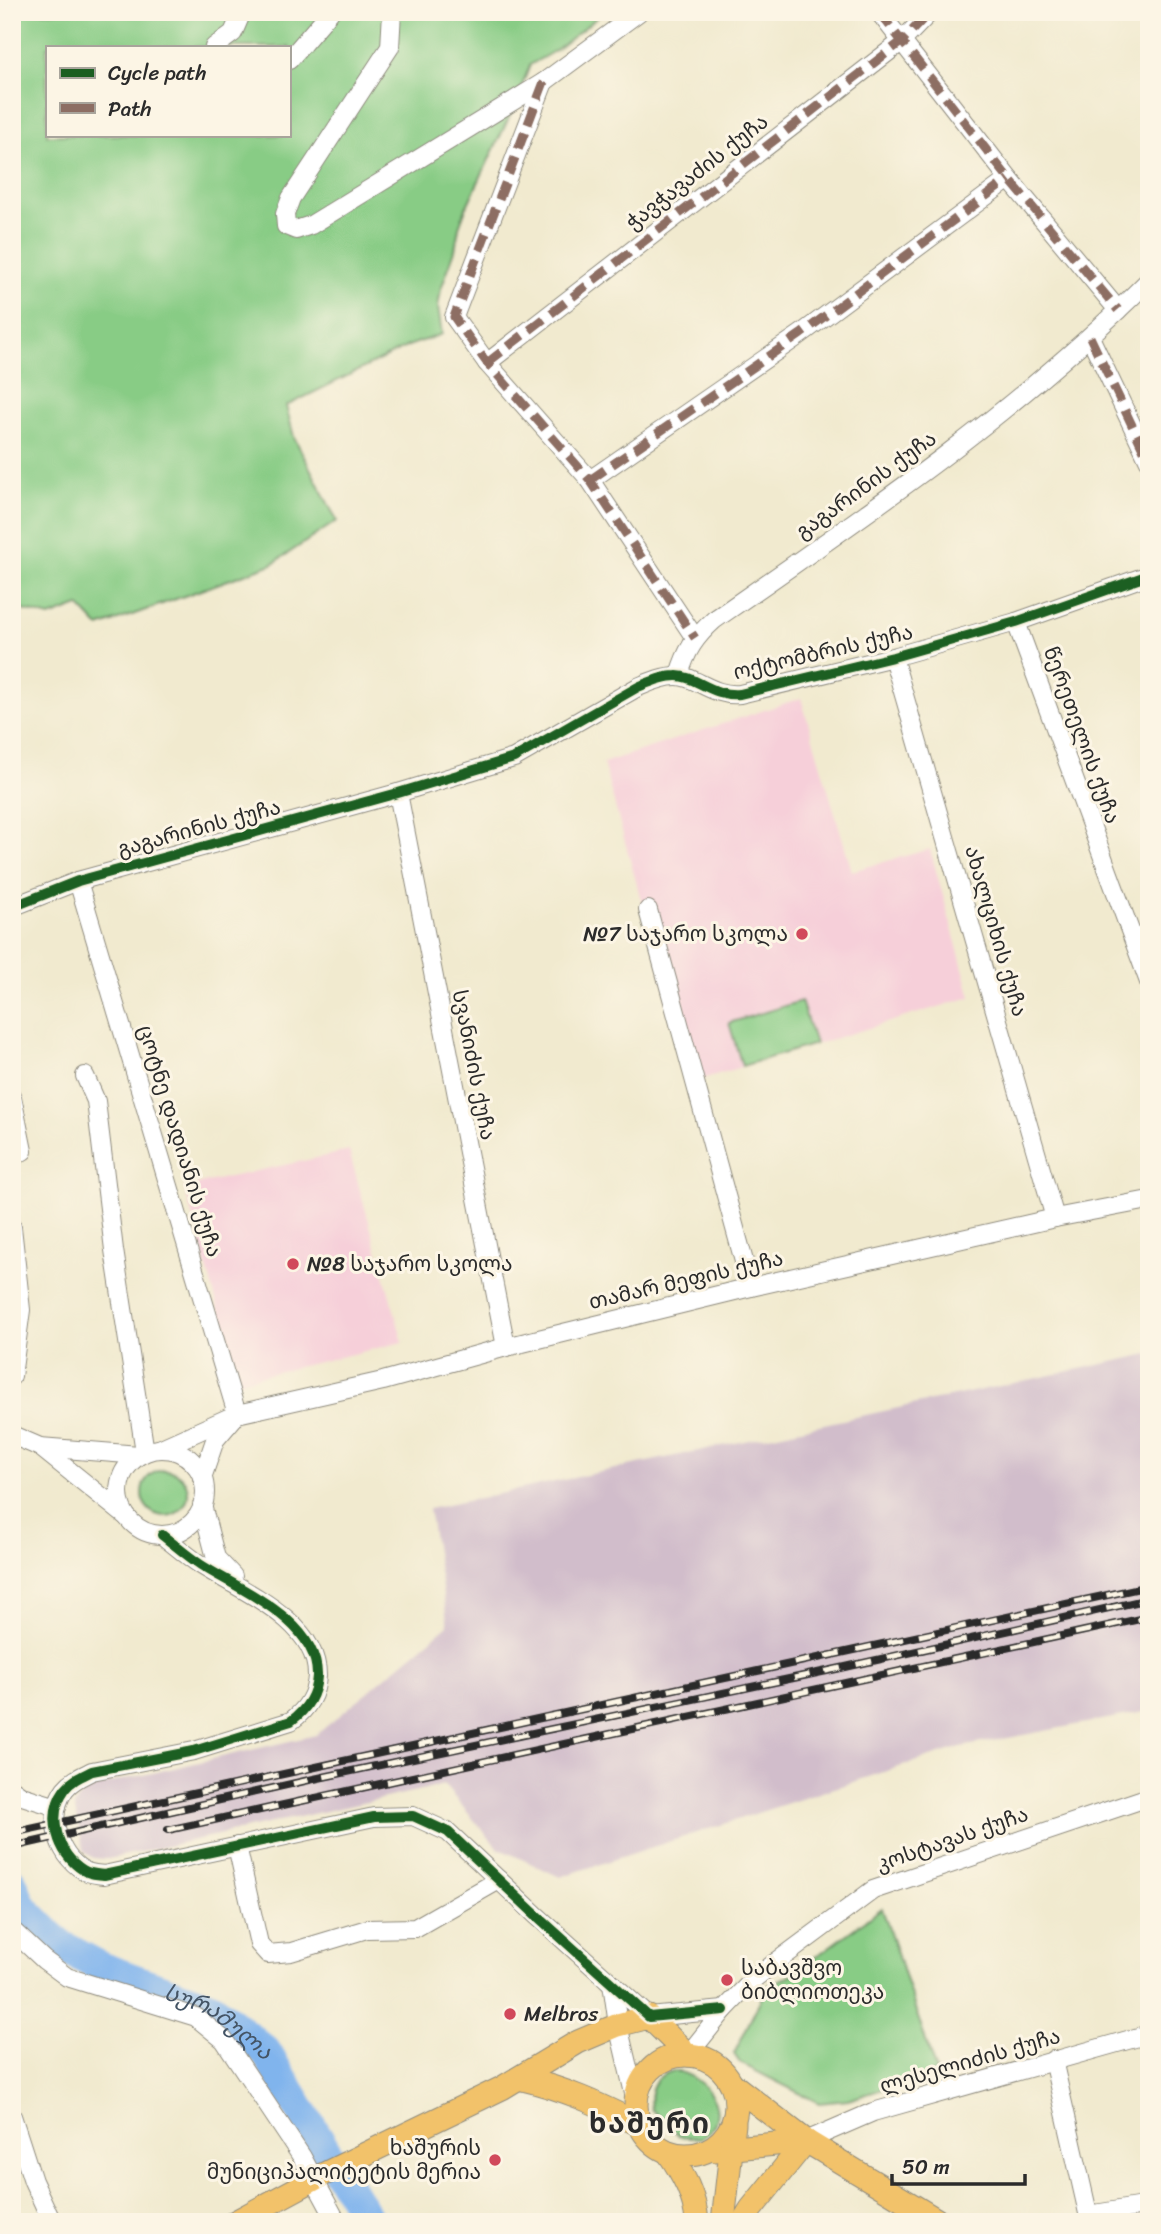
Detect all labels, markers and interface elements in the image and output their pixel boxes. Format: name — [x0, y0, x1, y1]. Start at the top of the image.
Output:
legend — [46, 46, 290, 136]
text: Cycle path — [108, 54, 207, 92]
text: Path — [108, 90, 151, 128]
street label: ჭავჭავაძის ქუჩა — [617, 104, 777, 240]
street label: გაგარინის ქუჩა — [787, 420, 945, 550]
street label: ოქტომბრის ქუჩა — [729, 613, 917, 691]
street label: წერეთელის ქუჩა — [1032, 641, 1132, 829]
street label: გაგარინის ქუჩა — [113, 788, 285, 868]
street label: ახალციხის ქუჩა — [953, 841, 1039, 1021]
place label: №7 საჯარო სკოლა — [583, 915, 788, 953]
marker: №7 საჯარო სკოლა — [794, 926, 810, 942]
street label: სვანიძის ქუჩა — [441, 987, 507, 1143]
street label: ცოტნე დადიანის ქუჩა — [127, 1020, 233, 1262]
street label: თამარ მეფის ქუჩა — [585, 1239, 787, 1321]
place label: №8 საჯარო სკოლა — [307, 1245, 512, 1283]
marker: №8 საჯარო სკოლა — [285, 1256, 301, 1272]
street label: კოსტავას ქუჩა — [871, 1795, 1033, 1883]
place label: საბავშვო ბიბლიოთეკა — [741, 1949, 884, 2011]
water label: სურამულა — [158, 1972, 282, 2071]
marker: საბავშვო ბიბლიოთეკა — [719, 1972, 735, 1988]
place label: Melbros — [524, 1995, 598, 2033]
marker: Melbros — [502, 2006, 518, 2022]
street label: ლესელიძის ქუჩა — [875, 2017, 1065, 2105]
district label: ხაშური — [589, 2099, 711, 2148]
place label: ხაშურის მუნიციპალიტეტის მერია — [207, 2129, 481, 2191]
scale bar — [892, 2143, 1024, 2187]
text: 50 m — [902, 2148, 950, 2186]
marker: ხაშურის მუნიციპალიტეტის მერია — [487, 2152, 503, 2168]

